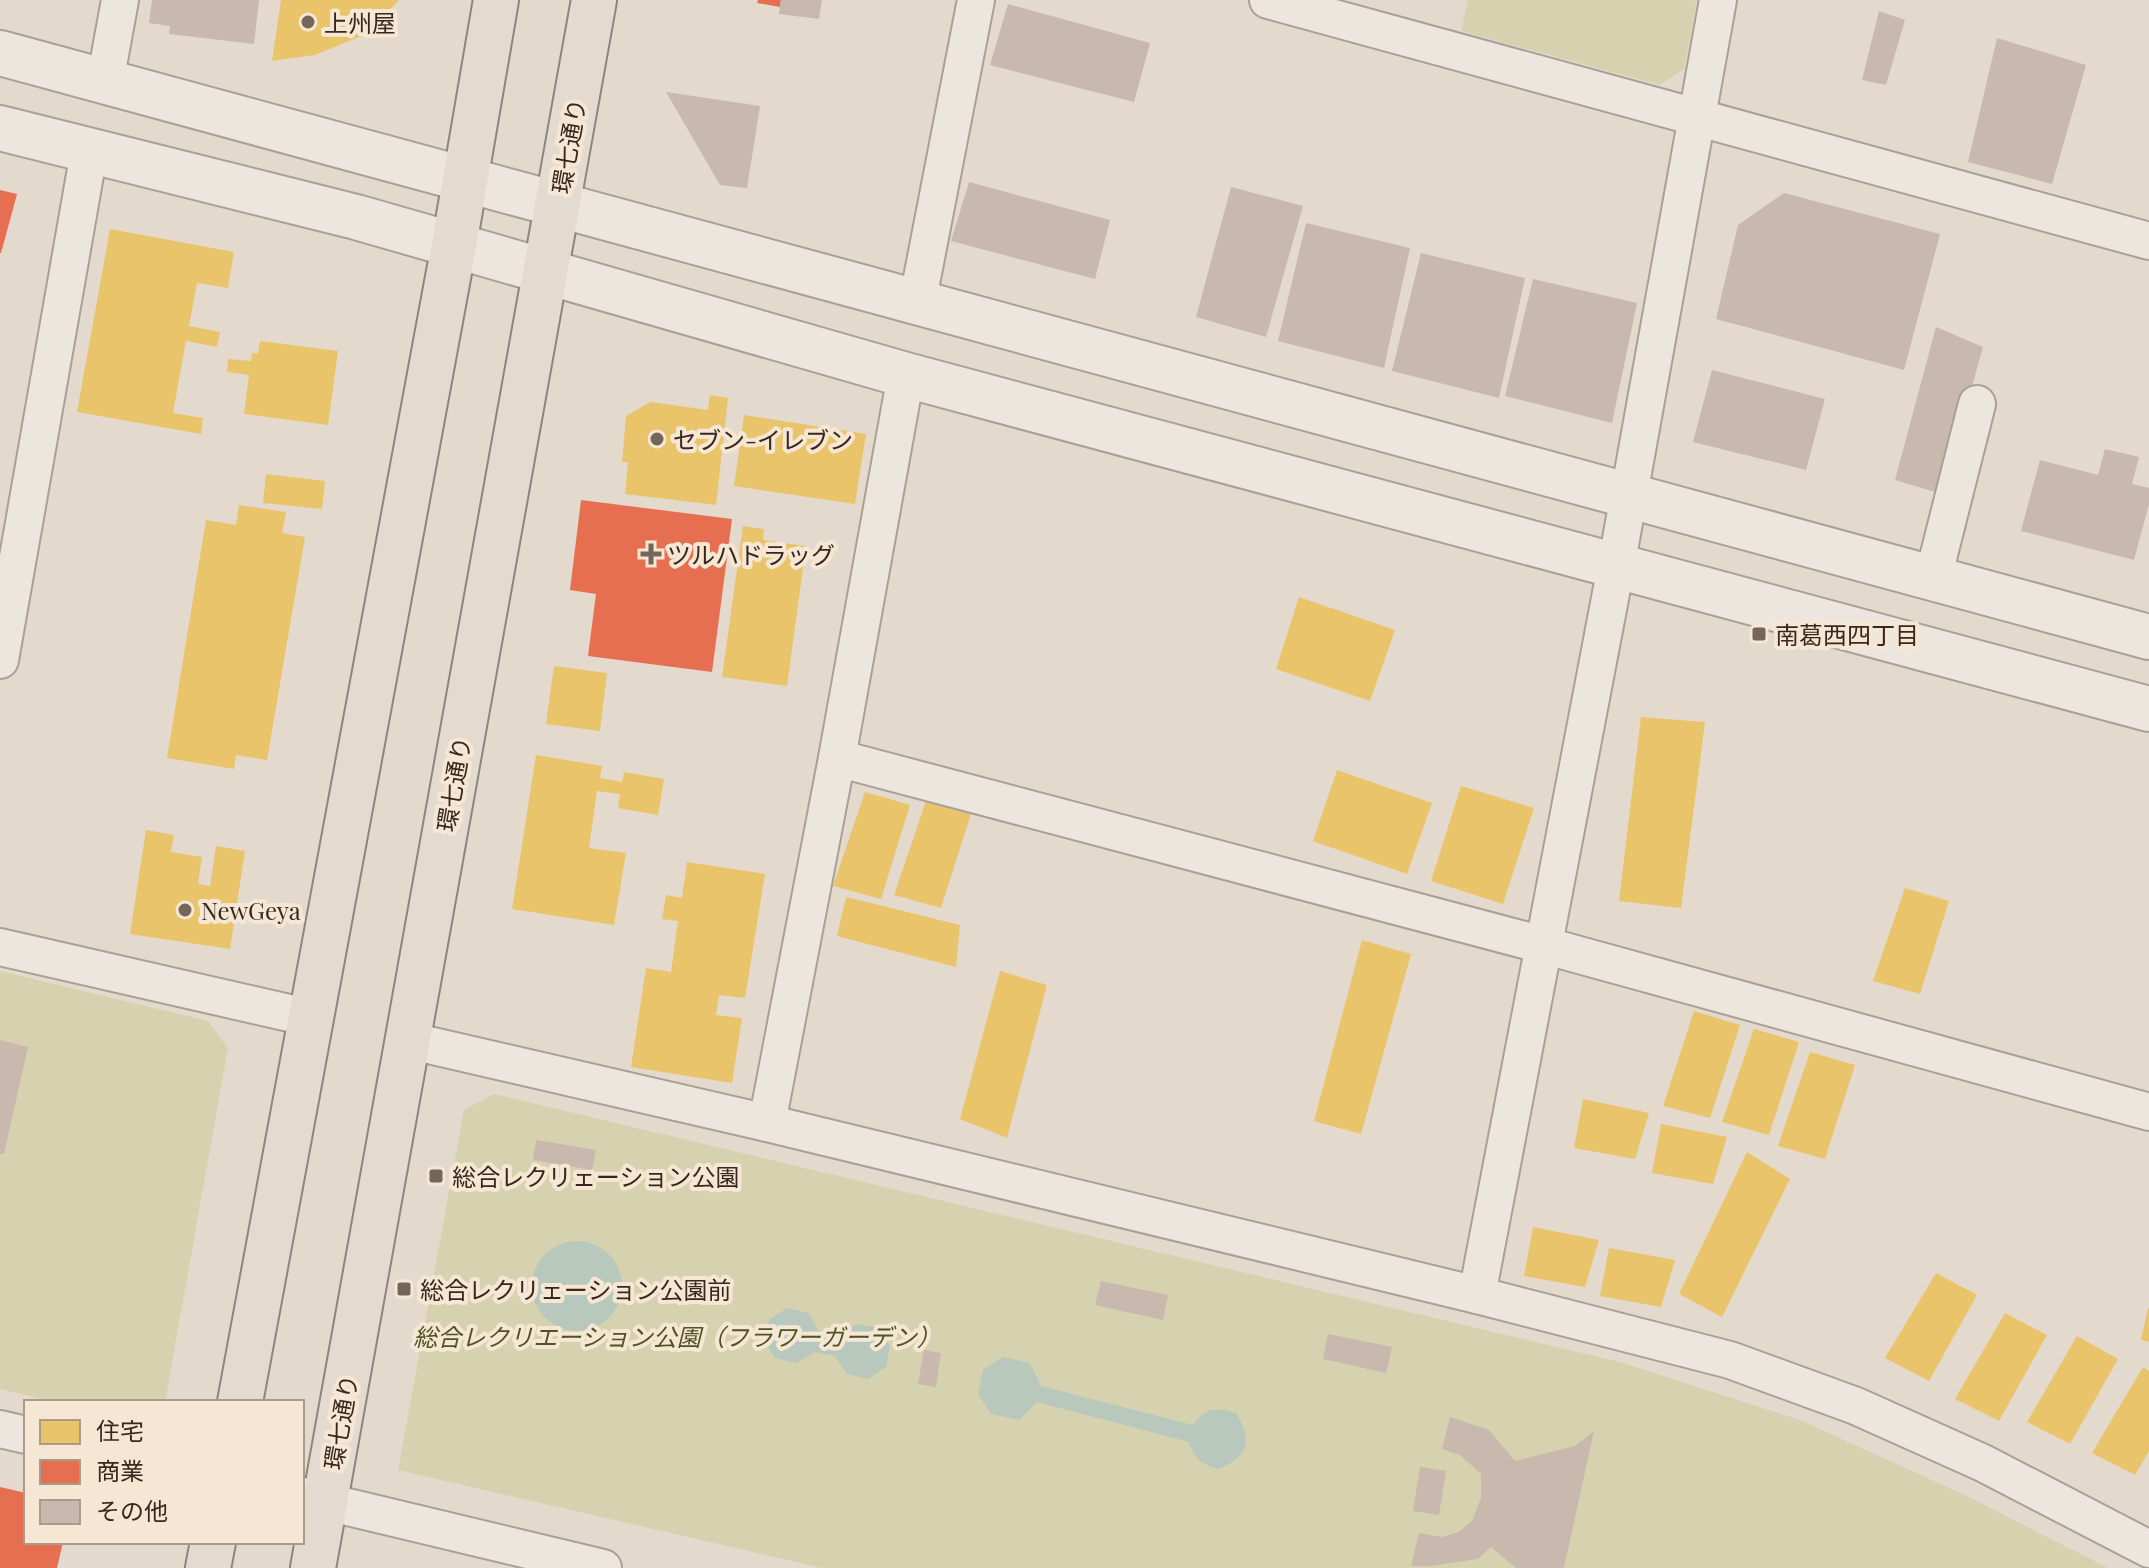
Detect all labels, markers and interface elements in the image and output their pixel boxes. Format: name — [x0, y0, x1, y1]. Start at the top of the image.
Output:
place label: 上州屋 — [324, 6, 396, 38]
marker: 上州屋 — [299, 13, 317, 31]
street label: 環七通り — [544, 96, 592, 196]
place label: セブン-イレブン — [673, 423, 853, 455]
marker: セブン-イレブン — [648, 430, 666, 448]
place label: ツルハドラッグ — [667, 538, 835, 570]
marker: ツルハドラッグ — [642, 545, 660, 563]
place label: 南葛西四丁目 — [1775, 618, 1919, 650]
marker: 南葛西四丁目 — [1750, 625, 1768, 643]
street label: 環七通り — [429, 734, 477, 834]
place label: NewGeya — [201, 894, 301, 926]
marker: NewGeya — [176, 901, 194, 919]
place label: 総合レクリェーション公園 — [452, 1160, 740, 1192]
marker: 総合レクリェーション公園 — [427, 1167, 445, 1185]
place label: 総合レクリェーション公園前 — [420, 1273, 732, 1305]
marker: 総合レクリェーション公園前 — [395, 1280, 413, 1298]
park label: 総合レクリエーション公園（フラワーガーデン） — [413, 1320, 941, 1352]
street label: 環七通り — [316, 1372, 364, 1472]
legend — [24, 1400, 304, 1544]
text: 住宅 — [96, 1414, 144, 1446]
text: 商業 — [96, 1454, 144, 1486]
text: その他 — [96, 1494, 168, 1526]

